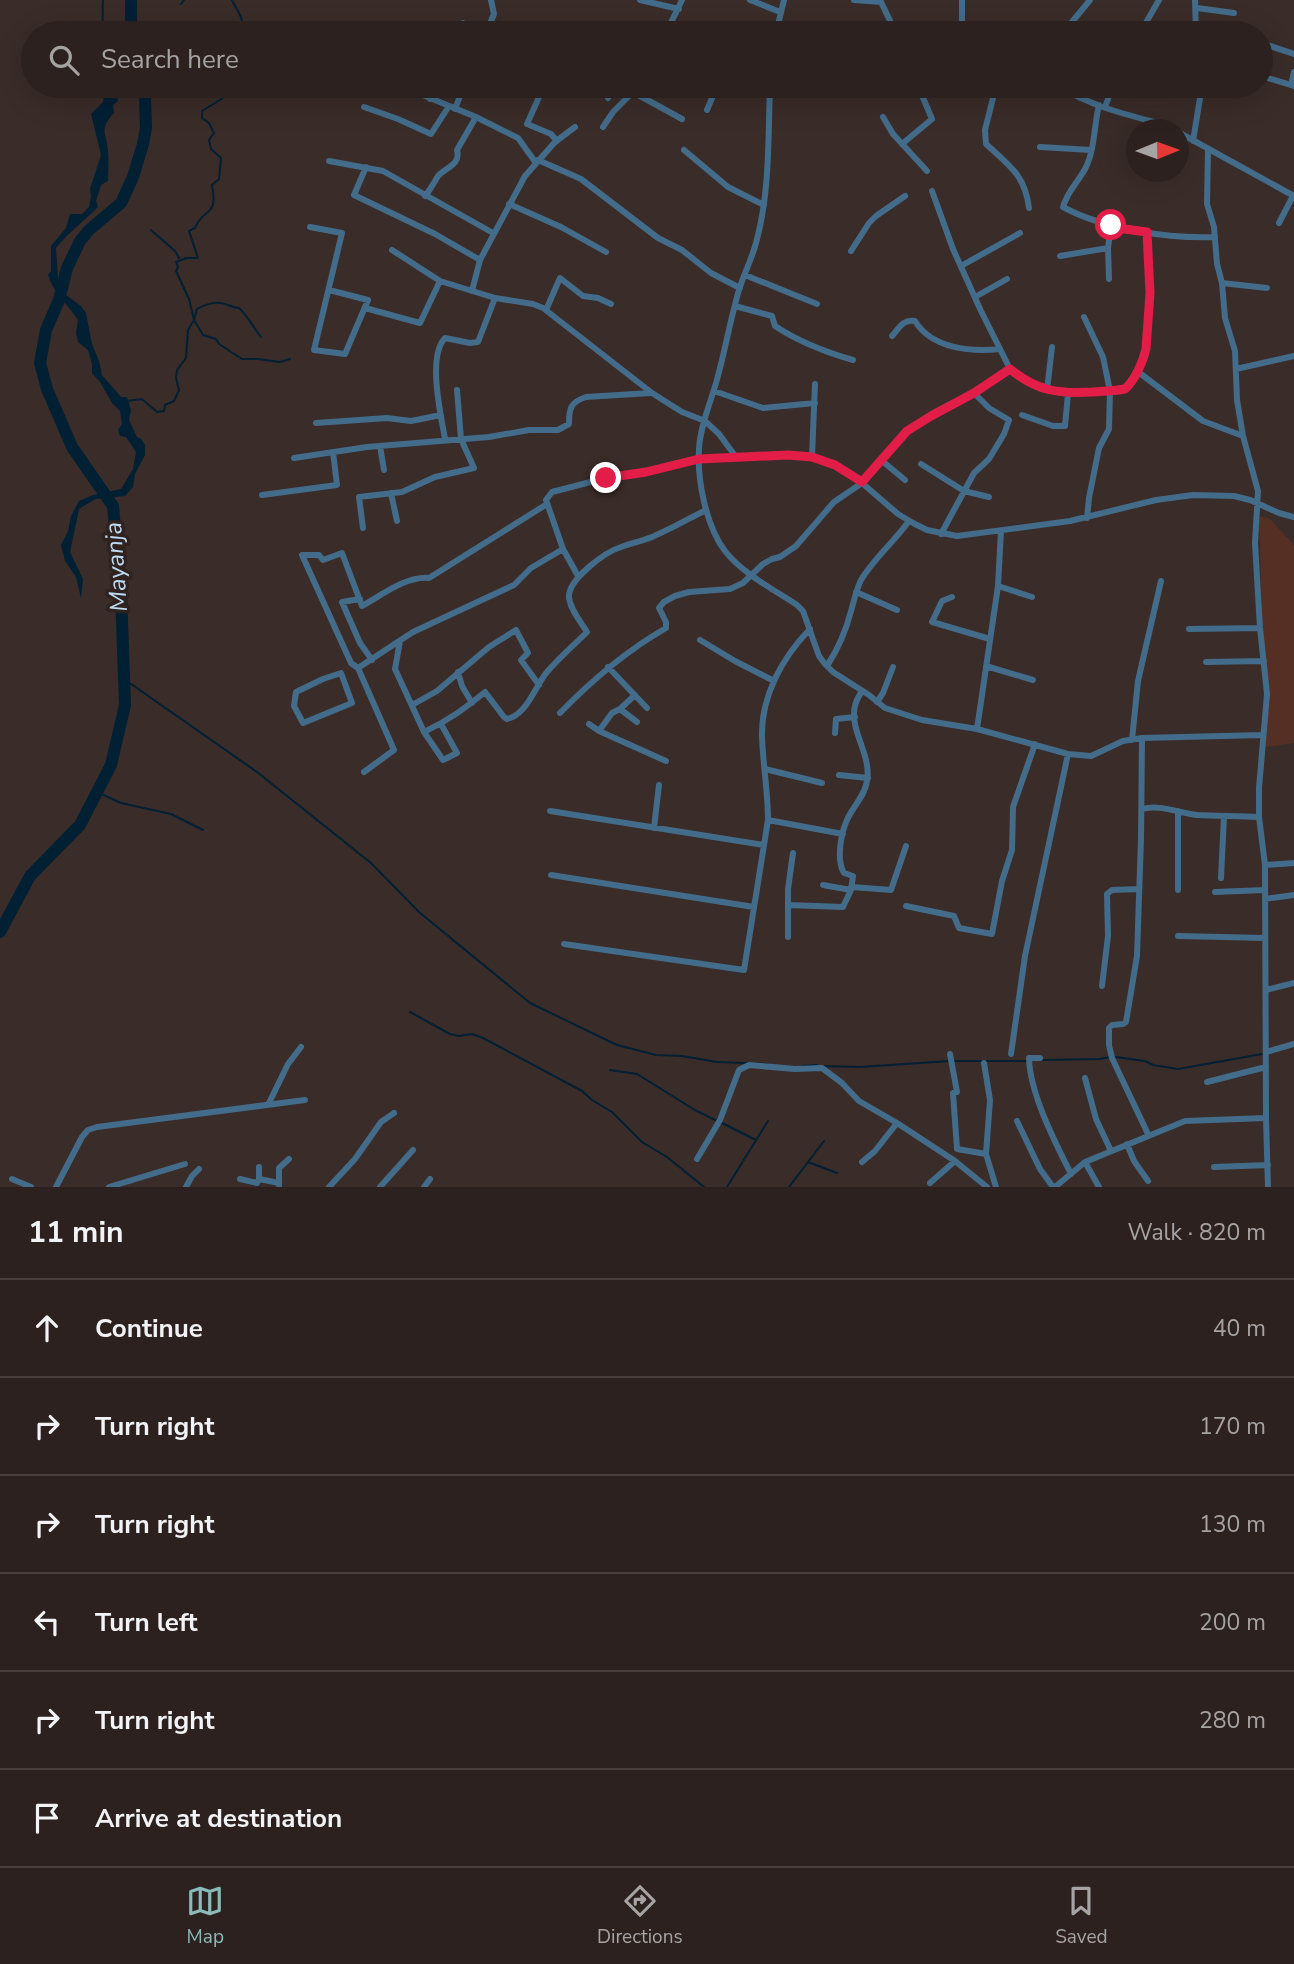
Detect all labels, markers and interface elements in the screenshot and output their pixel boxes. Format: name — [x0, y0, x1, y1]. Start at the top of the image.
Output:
search box — [21, 21, 1273, 98]
icon: search — [45, 41, 83, 79]
text: Search here — [101, 42, 239, 77]
north arrow — [1126, 119, 1189, 182]
route start — [1095, 209, 1126, 240]
route end — [590, 462, 621, 493]
water label: Mayanja — [97, 521, 135, 613]
text: 11 min — [28, 1212, 124, 1253]
text: Walk · 820 m — [1127, 1217, 1266, 1248]
icon: ahead — [28, 1309, 66, 1347]
text: Continue — [95, 1311, 203, 1346]
text: 40 m — [1213, 1313, 1266, 1344]
icon: right — [28, 1407, 66, 1445]
text: Turn right — [95, 1409, 214, 1444]
text: 170 m — [1199, 1411, 1266, 1442]
icon: right — [28, 1505, 66, 1543]
text: Turn right — [95, 1507, 214, 1542]
text: 130 m — [1199, 1509, 1266, 1540]
icon: left — [28, 1603, 66, 1641]
text: Turn left — [95, 1605, 198, 1640]
text: 200 m — [1199, 1607, 1266, 1638]
icon: right — [28, 1701, 66, 1739]
text: Turn right — [95, 1703, 214, 1738]
text: 280 m — [1199, 1705, 1266, 1736]
icon: arrive — [28, 1799, 66, 1837]
text: Arrive at destination — [95, 1801, 342, 1836]
tab: Map — [186, 1882, 224, 1950]
tab: Directions — [597, 1882, 683, 1950]
tab: Saved — [1055, 1882, 1108, 1950]

